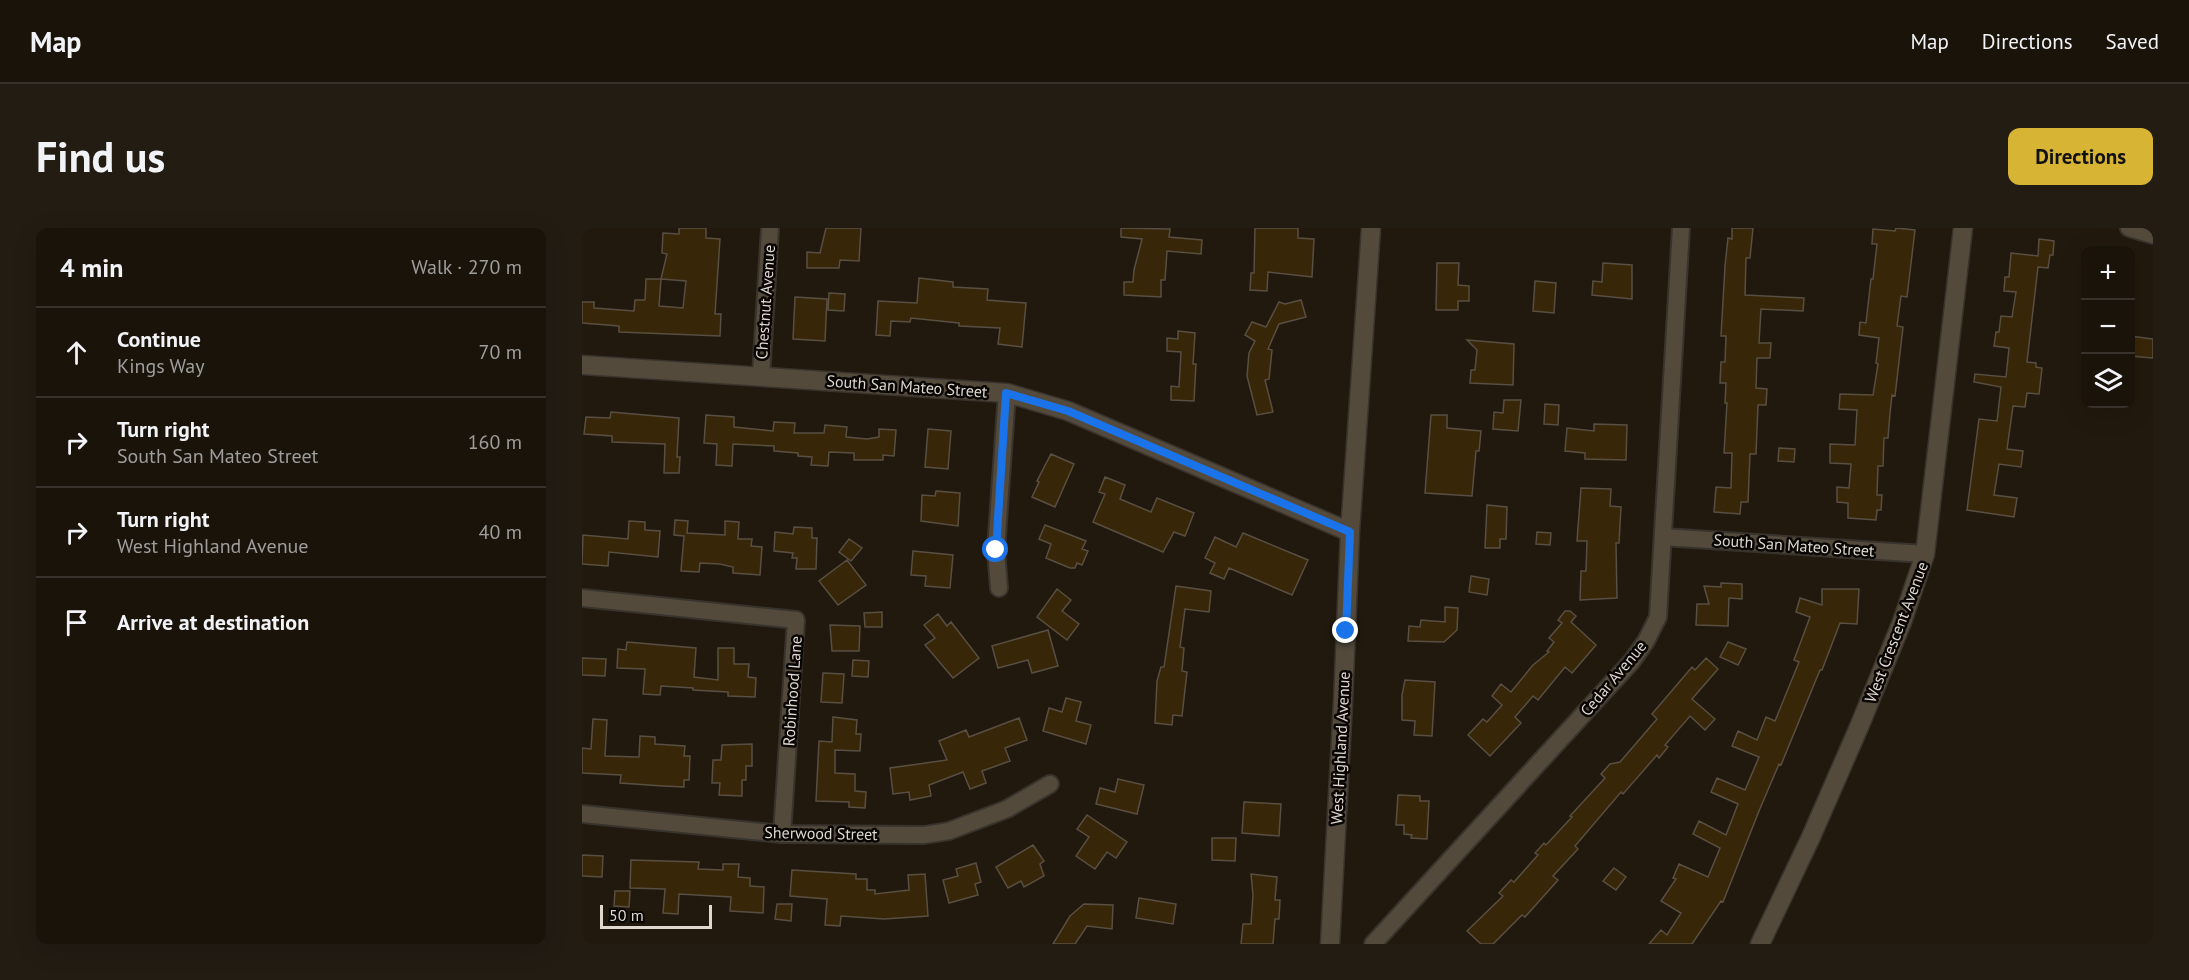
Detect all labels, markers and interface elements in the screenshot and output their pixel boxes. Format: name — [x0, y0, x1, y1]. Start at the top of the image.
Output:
text: Map — [30, 23, 81, 60]
text: Map — [1910, 28, 1949, 55]
text: Directions — [1982, 28, 2073, 55]
text: Saved — [2106, 28, 2159, 55]
button: Directions — [2008, 128, 2153, 185]
text: Find us — [36, 129, 165, 184]
street label: Chestnut Avenue — [751, 244, 779, 360]
map controls — [2081, 246, 2135, 408]
button: + — [2081, 246, 2135, 300]
text: 4 min — [60, 251, 123, 284]
text: Walk · 270 m — [411, 254, 522, 280]
button: − — [2081, 300, 2135, 354]
text: Continue — [117, 325, 201, 353]
icon: ahead — [60, 336, 93, 369]
text: 70 m — [479, 339, 522, 365]
text: Kings Way — [117, 353, 205, 379]
button: layers — [2081, 354, 2135, 408]
street label: South San Mateo Street — [826, 370, 989, 402]
text: Turn right — [117, 415, 209, 443]
icon: right — [60, 426, 93, 459]
text: 160 m — [468, 429, 522, 455]
text: South San Mateo Street — [117, 443, 318, 469]
text: Turn right — [117, 505, 209, 533]
icon: right — [60, 516, 93, 549]
text: 40 m — [479, 519, 522, 545]
street label: South San Mateo Street — [1713, 529, 1876, 561]
text: West Highland Avenue — [117, 533, 309, 559]
route start — [982, 536, 1008, 562]
street label: West Crescent Avenue — [1860, 559, 1932, 705]
icon: arrive — [60, 606, 93, 639]
text: Arrive at destination — [117, 608, 309, 636]
route end — [1332, 617, 1358, 643]
street label: Robinhood Lane — [778, 635, 806, 747]
street label: Cedar Avenue — [1576, 636, 1650, 720]
street label: West Highland Avenue — [1326, 671, 1354, 825]
street label: Sherwood Street — [764, 822, 878, 844]
scale bar — [600, 902, 712, 930]
text: 50 m — [609, 905, 644, 925]

